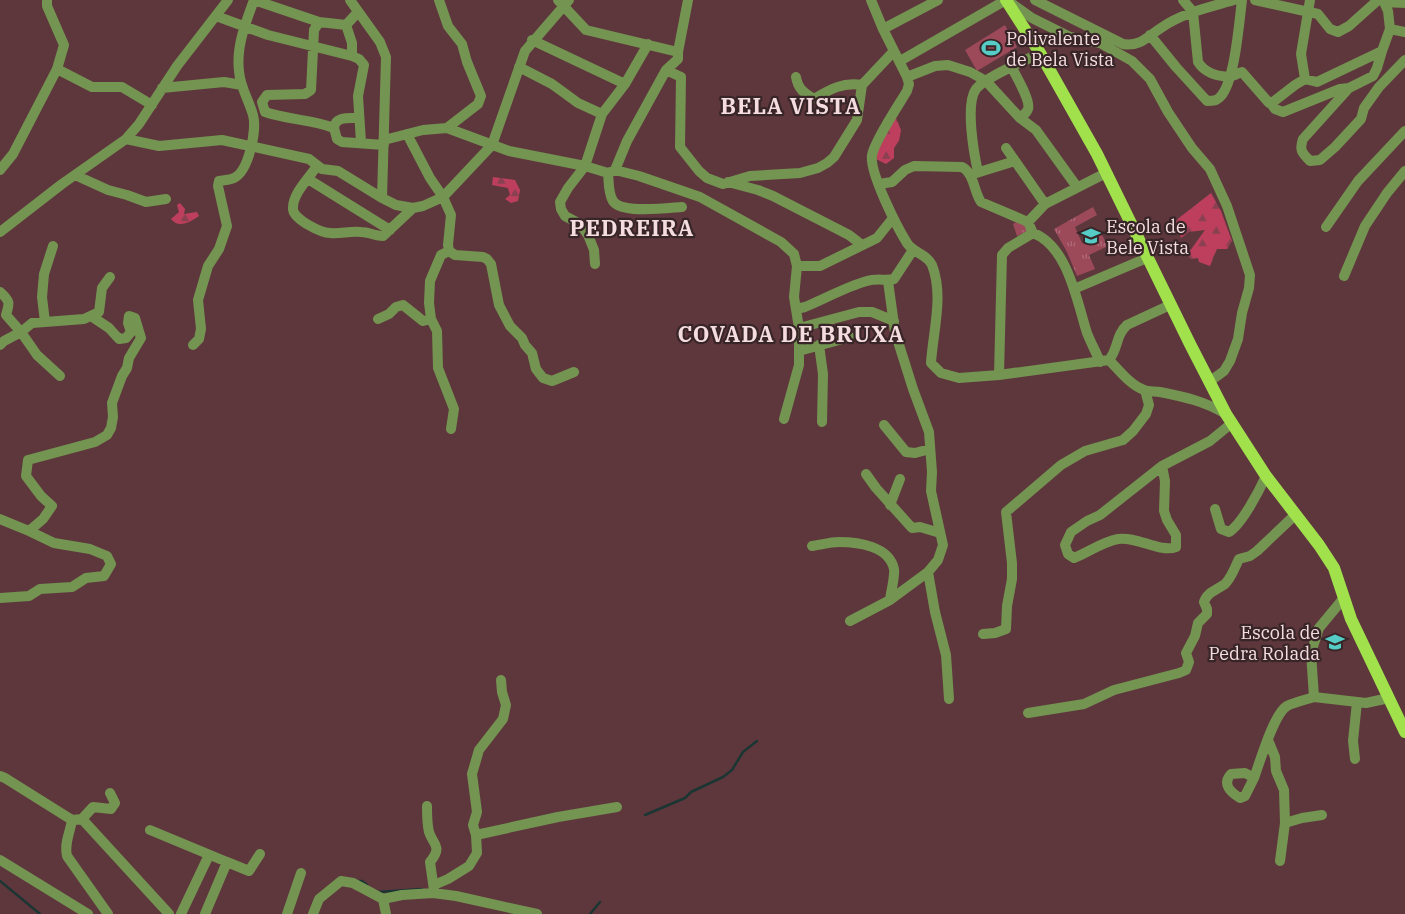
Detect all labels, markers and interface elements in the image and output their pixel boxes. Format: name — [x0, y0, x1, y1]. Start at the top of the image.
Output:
place label: Polivalente de Bela Vista — [1006, 27, 1114, 71]
sports icon: Polivalente de Bela Vista — [980, 37, 1002, 59]
district label: BELA VISTA — [720, 91, 862, 120]
district label: PEDREIRA — [570, 213, 694, 242]
place label: Escola de Bele Vista — [1106, 215, 1189, 259]
school or university icon: Escola de Bele Vista — [1080, 225, 1102, 247]
district label: COVADA DE BRUXA — [677, 319, 905, 348]
place label: Escola de Pedra Rolada — [1208, 621, 1320, 665]
school or university icon: Escola de Pedra Rolada — [1324, 631, 1346, 653]

